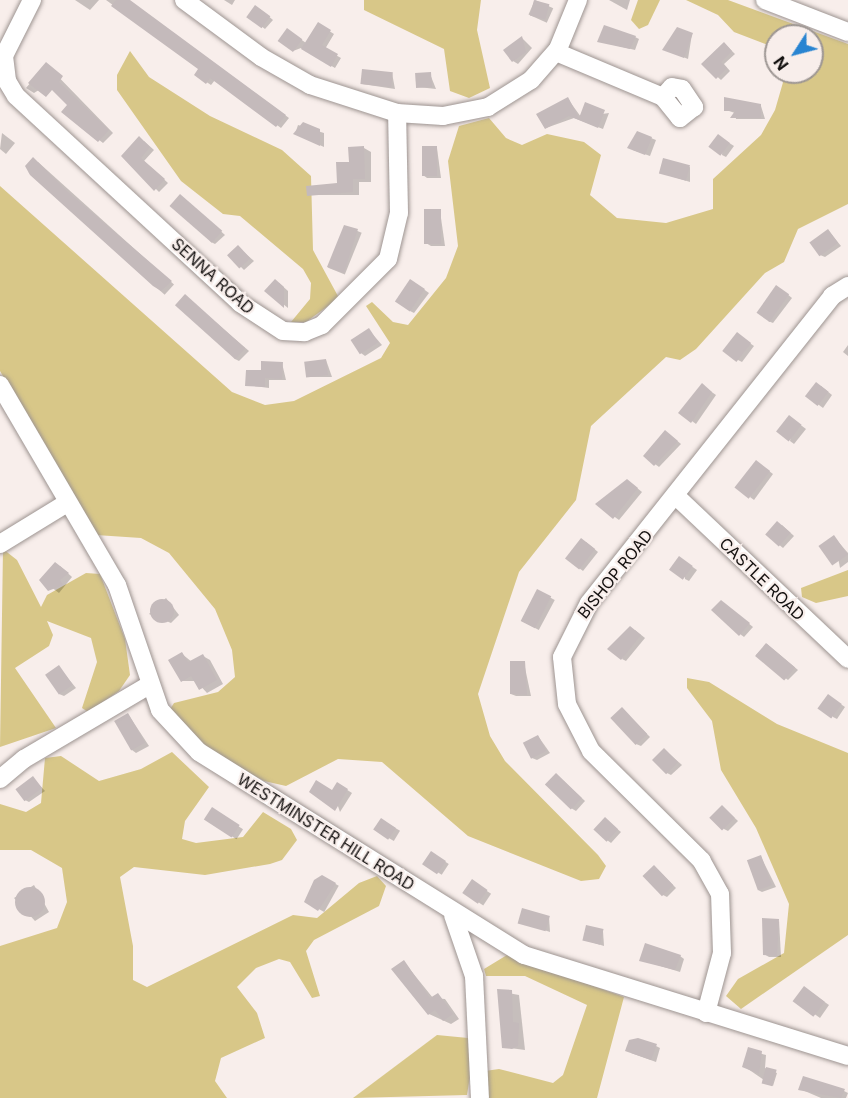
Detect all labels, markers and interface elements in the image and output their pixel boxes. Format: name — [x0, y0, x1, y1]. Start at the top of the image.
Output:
north arrow — [764, 24, 824, 84]
text: N — [769, 53, 793, 74]
street label: SENNA ROAD — [168, 234, 258, 318]
street label: BISHOP ROAD — [573, 526, 657, 622]
street label: CASTLE ROAD — [716, 534, 808, 624]
street label: WESTMINSTER HILL ROAD — [234, 770, 418, 894]

